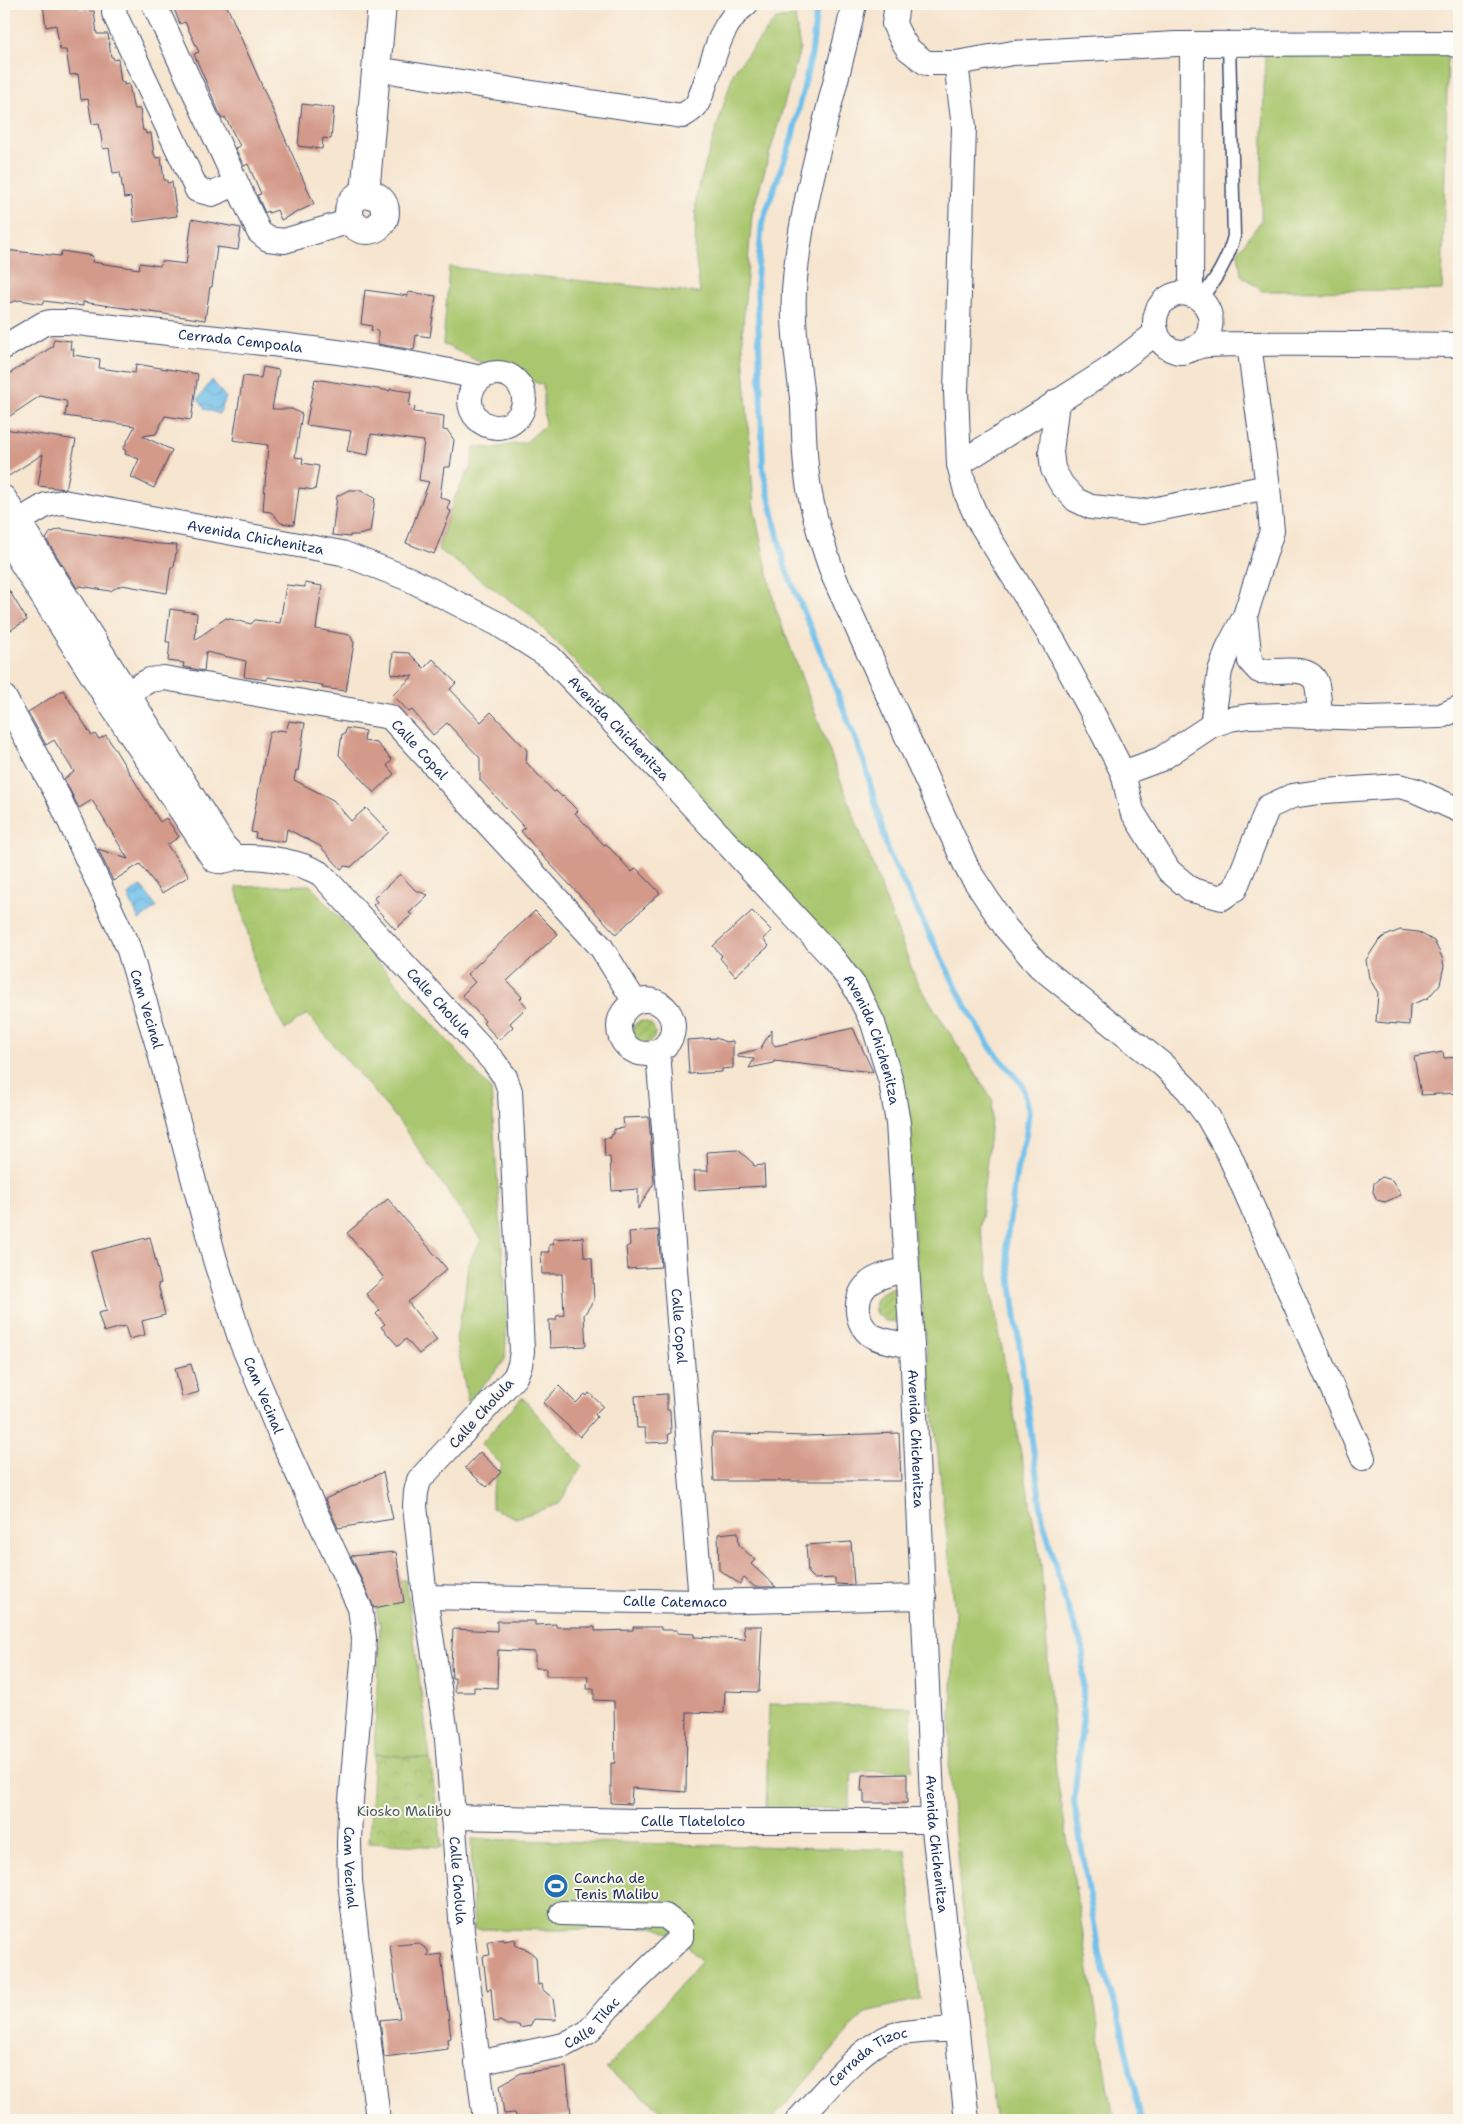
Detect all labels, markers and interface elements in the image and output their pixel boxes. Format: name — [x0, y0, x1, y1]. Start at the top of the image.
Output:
street label: Cerrada Cempoala — [177, 325, 304, 356]
street label: Avenida Chichenitza — [186, 516, 326, 559]
street label: Avenida Chichenitza — [564, 672, 674, 785]
street label: Calle Copal — [388, 715, 452, 784]
street label: Calle Cholula — [403, 964, 476, 1041]
street label: Cam Vecinal — [126, 967, 168, 1051]
street label: Avenida Chichenitza — [839, 971, 904, 1106]
street label: Calle Copal — [668, 1288, 691, 1365]
street label: Cam Vecinal — [240, 1354, 288, 1437]
street label: Avenida Chichenitza — [904, 1369, 928, 1508]
street label: Calle Cholula — [445, 1374, 517, 1452]
street label: Calle Catemaco — [623, 1592, 727, 1611]
street label: Avenida Chichenitza — [922, 1774, 952, 1914]
park label: Kiosko Malibu — [357, 1802, 451, 1820]
street label: Calle Tlatelolco — [641, 1812, 745, 1830]
street label: Cam Vecinal — [340, 1826, 362, 1910]
street label: Calle Cholula — [446, 1836, 470, 1926]
place label: Cancha de Tenis Malibu — [574, 1869, 659, 1903]
sports icon: Cancha de Tenis Malibu — [543, 1873, 569, 1899]
street label: Calle Tilac — [561, 1993, 623, 2052]
street label: Cerrada Tizoc — [824, 2023, 909, 2090]

